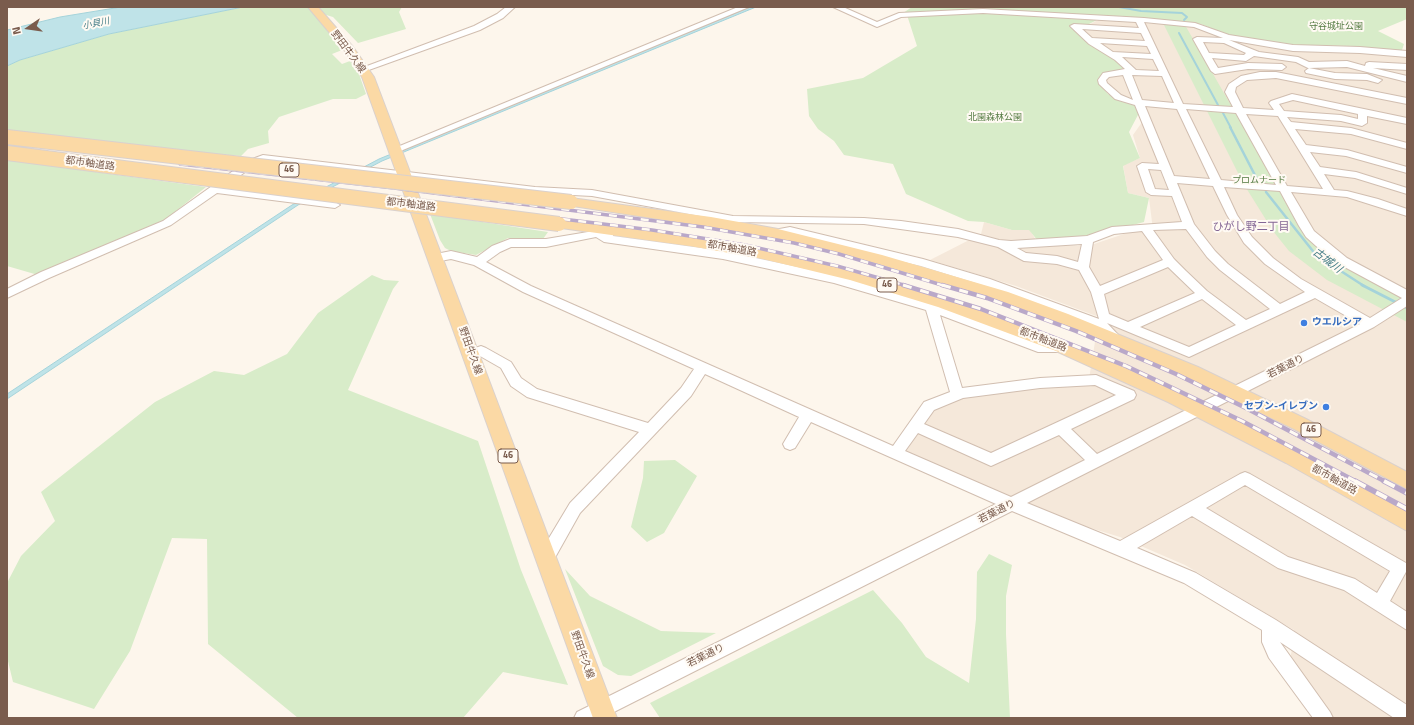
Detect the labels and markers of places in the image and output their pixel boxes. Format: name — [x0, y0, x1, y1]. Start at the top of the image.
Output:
place label: ウエルシア — [1312, 317, 1362, 329]
marker: ウエルシア — [1299, 318, 1309, 328]
place label: セブン-イレブン — [1244, 401, 1318, 413]
marker: セブン-イレブン — [1321, 402, 1331, 412]

